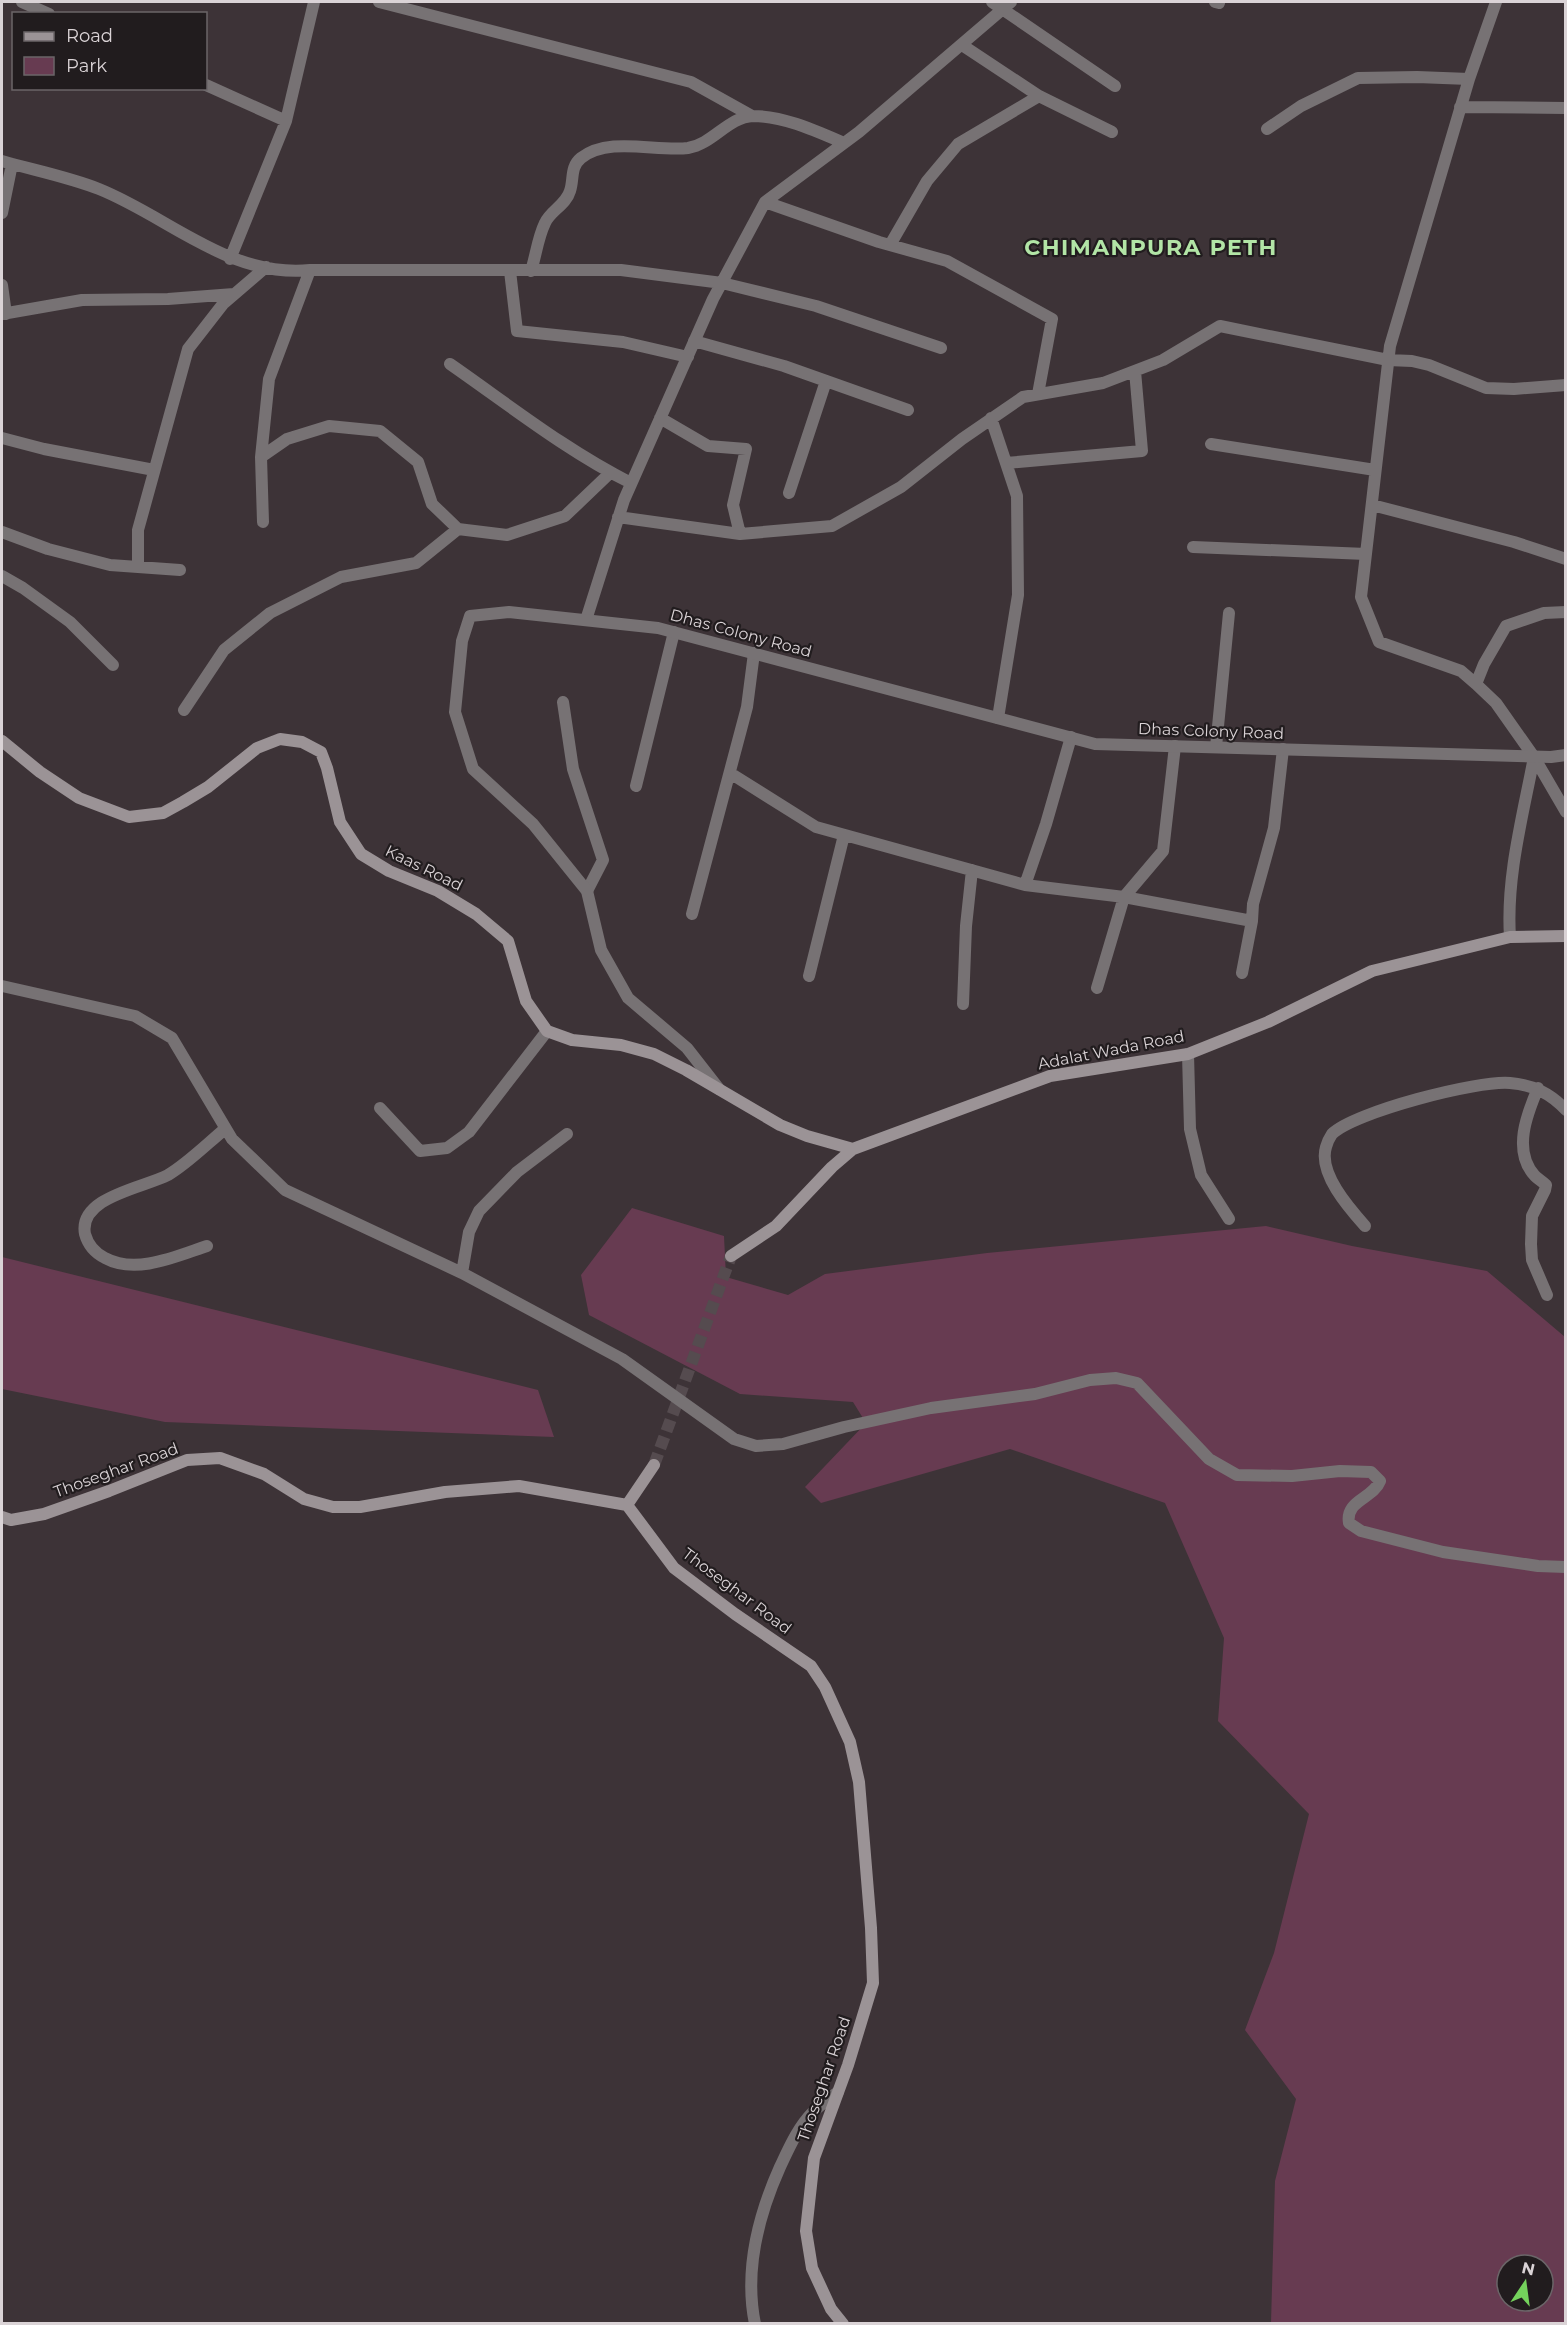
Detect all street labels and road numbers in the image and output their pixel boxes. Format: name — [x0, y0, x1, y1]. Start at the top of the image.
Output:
street label: Dhas Colony Road — [668, 605, 814, 661]
street label: Dhas Colony Road — [1138, 719, 1284, 743]
street label: Kaas Road — [382, 841, 466, 895]
street label: Adalat Wada Road — [1036, 1026, 1186, 1074]
street label: Thoseghar Road — [51, 1439, 181, 1501]
street label: Thoseghar Road — [679, 1544, 795, 1638]
street label: Thoseghar Road — [794, 2014, 854, 2144]

